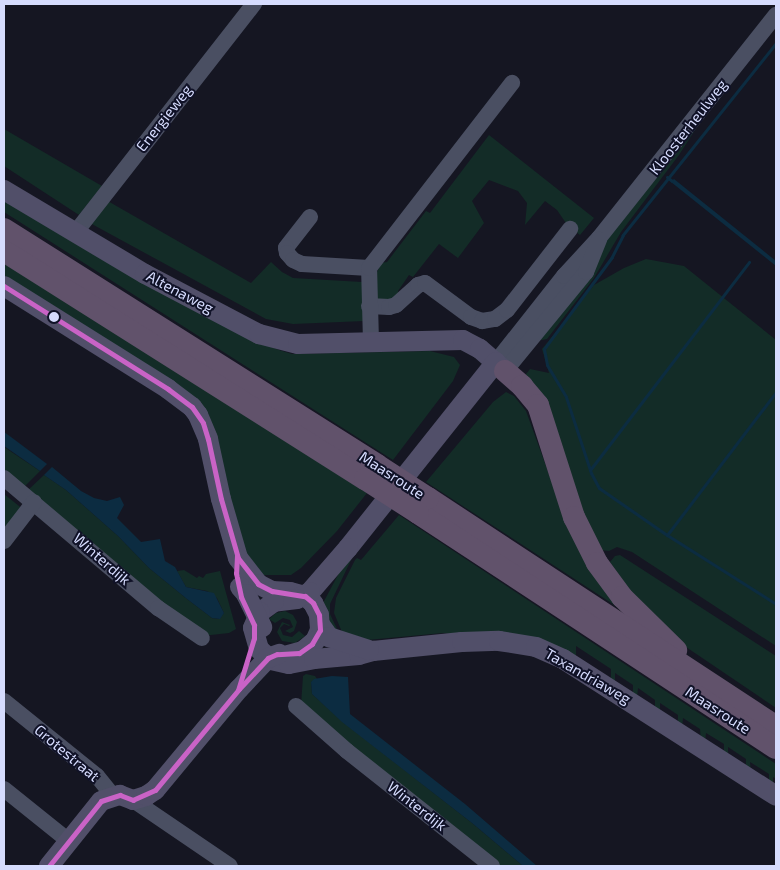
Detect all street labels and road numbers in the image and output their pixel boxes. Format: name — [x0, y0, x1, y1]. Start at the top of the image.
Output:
street label: Kloosterheulweg — [645, 76, 731, 178]
street label: Energieweg — [132, 81, 196, 155]
street label: Altenaweg — [143, 267, 217, 317]
street label: Maasroute — [356, 447, 428, 503]
street label: Winterdijk — [70, 529, 134, 589]
street label: Taxandriaweg — [542, 644, 634, 708]
street label: Maasroute — [682, 682, 754, 738]
street label: Grotestraat — [31, 721, 103, 785]
street label: Winterdijk — [384, 777, 450, 835]

